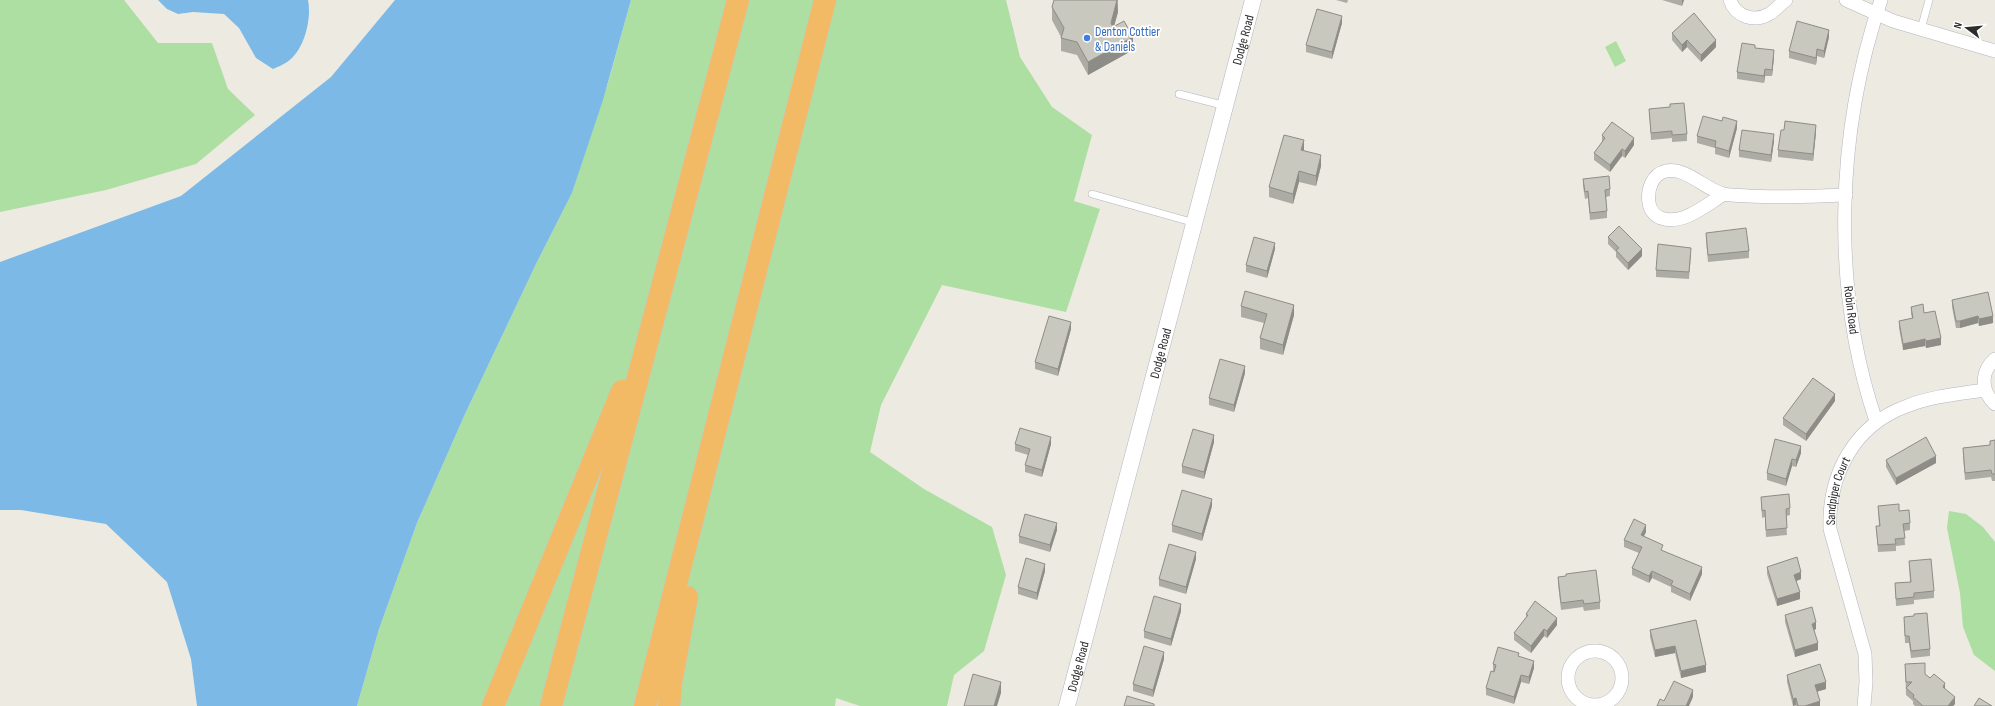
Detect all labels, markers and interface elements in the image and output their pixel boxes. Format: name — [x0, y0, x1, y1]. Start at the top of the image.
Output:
north arrow — [1947, 8, 1987, 48]
street label: Dodge Road — [1229, 13, 1258, 67]
text: N — [1951, 21, 1965, 30]
place label: Denton Cottier & Daniels — [1095, 24, 1160, 55]
marker: Denton Cottier & Daniels — [1082, 33, 1092, 43]
street label: Robin Road — [1840, 285, 1862, 335]
street label: Dodge Road — [1147, 326, 1175, 380]
street label: Sandpiper Court — [1823, 454, 1854, 525]
street label: Dodge Road — [1064, 640, 1093, 693]

